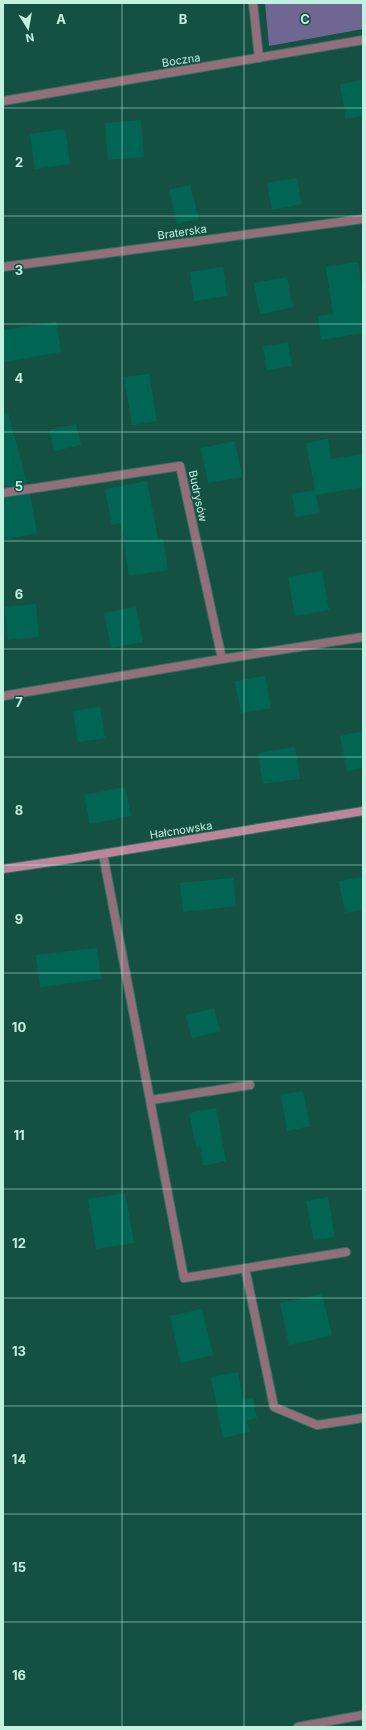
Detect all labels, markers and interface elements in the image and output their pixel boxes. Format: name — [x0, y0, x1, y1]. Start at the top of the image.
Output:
north arrow — [8, 8, 48, 48]
text: A — [56, 11, 66, 27]
text: B — [179, 11, 188, 27]
text: C — [300, 11, 310, 27]
text: N — [24, 30, 35, 45]
street label: Boczna — [161, 50, 201, 70]
text: 2 — [15, 154, 23, 170]
street label: Braterska — [156, 222, 208, 242]
text: 3 — [15, 262, 23, 278]
text: 4 — [15, 370, 24, 386]
street label: Budrysów — [186, 469, 210, 523]
text: 5 — [15, 478, 23, 494]
text: 6 — [15, 586, 23, 602]
text: 7 — [15, 694, 23, 710]
text: 8 — [15, 802, 23, 818]
street label: Hałcnowska — [149, 818, 213, 842]
text: 9 — [15, 911, 23, 927]
text: 10 — [12, 1019, 26, 1035]
text: 11 — [13, 1127, 25, 1143]
text: 12 — [12, 1235, 26, 1251]
text: 13 — [12, 1343, 26, 1359]
text: 14 — [12, 1451, 26, 1467]
text: 15 — [12, 1559, 26, 1575]
text: 16 — [12, 1667, 26, 1683]

